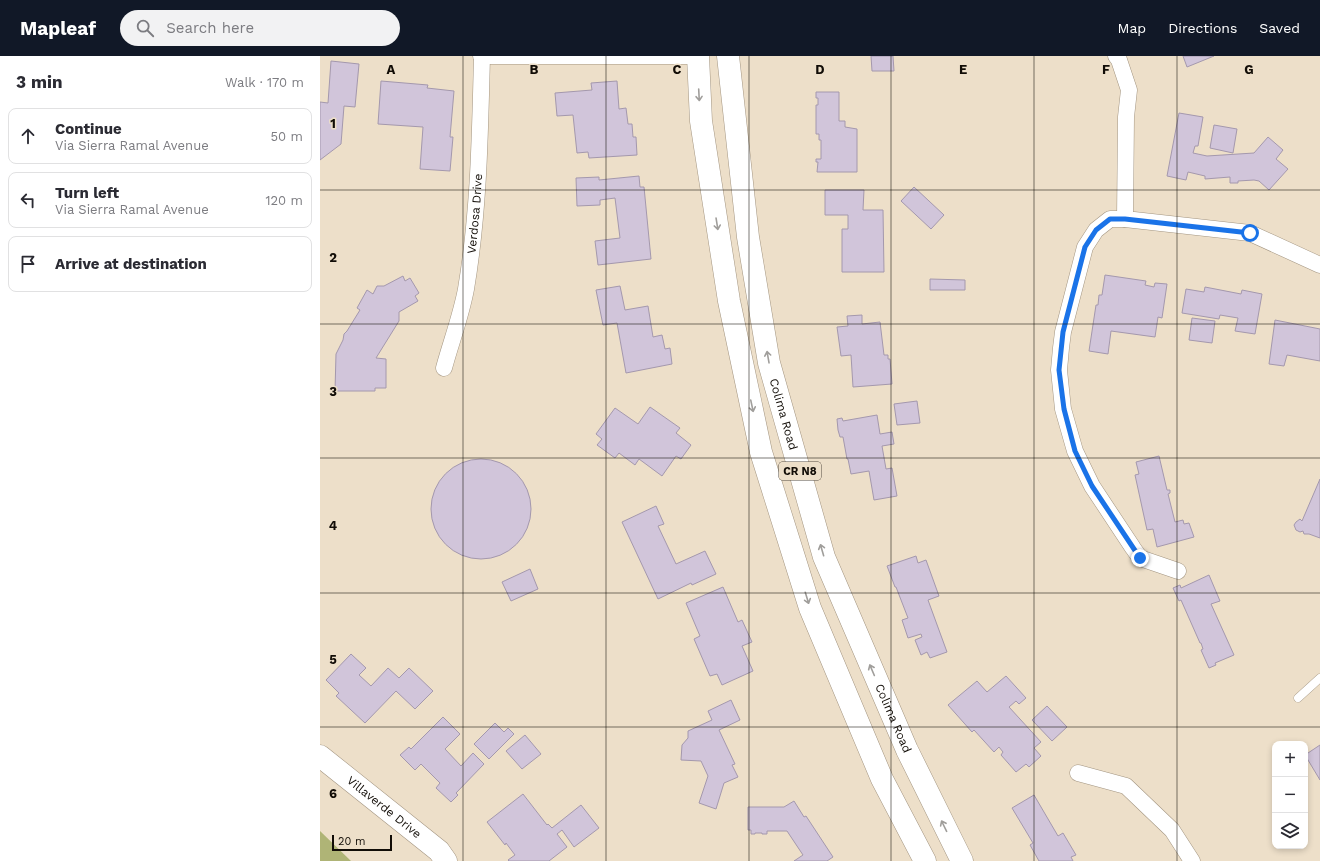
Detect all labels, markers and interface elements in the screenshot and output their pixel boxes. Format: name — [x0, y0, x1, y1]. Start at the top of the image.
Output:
search box — [120, 10, 400, 46]
text: Mapleaf — [20, 17, 96, 40]
icon: search — [134, 17, 156, 39]
text: Search here — [166, 19, 254, 37]
text: Map — [1118, 20, 1146, 36]
text: Directions — [1168, 20, 1237, 36]
text: Saved — [1259, 20, 1300, 36]
text: A — [387, 62, 396, 77]
text: B — [530, 62, 539, 77]
text: C — [673, 62, 682, 77]
text: D — [815, 62, 825, 77]
text: E — [959, 62, 967, 77]
text: F — [1102, 62, 1110, 77]
text: G — [1244, 62, 1254, 77]
text: 3 min — [16, 72, 62, 92]
text: Walk · 170 m — [225, 75, 304, 90]
one-way arrow — [696, 88, 703, 101]
text: 1 — [330, 116, 336, 131]
text: Continue — [55, 120, 122, 138]
icon: ahead — [17, 125, 39, 147]
text: 50 m — [271, 129, 303, 144]
text: Via Sierra Ramal Avenue — [55, 138, 209, 153]
street label: Verdosa Drive — [464, 173, 485, 254]
text: Turn left — [55, 184, 119, 202]
icon: left — [17, 189, 39, 211]
text: 120 m — [265, 193, 303, 208]
text: Via Sierra Ramal Avenue — [55, 202, 209, 217]
one-way arrow — [713, 217, 721, 230]
route start — [1241, 224, 1259, 242]
text: 2 — [329, 250, 337, 265]
icon: arrive — [17, 253, 39, 275]
text: Arrive at destination — [55, 255, 207, 273]
one-way arrow — [764, 351, 772, 364]
street label: Colima Road — [767, 377, 800, 452]
text: 3 — [329, 384, 337, 399]
one-way arrow — [748, 399, 756, 412]
road number: CR N8 — [779, 462, 821, 480]
text: 4 — [329, 518, 338, 533]
one-way arrow — [818, 544, 825, 557]
route end — [1131, 549, 1149, 567]
one-way arrow — [804, 592, 811, 605]
text: 5 — [329, 652, 337, 667]
one-way arrow — [868, 664, 876, 676]
street label: Colima Road — [872, 682, 914, 755]
map controls — [1272, 741, 1308, 849]
button: + — [1272, 741, 1308, 777]
street label: Villaverde Drive — [344, 773, 424, 841]
button: − — [1272, 777, 1308, 813]
text: 6 — [329, 786, 337, 801]
button: layers — [1272, 813, 1308, 849]
one-way arrow — [940, 821, 947, 833]
scale bar — [332, 833, 392, 852]
text: 20 m — [338, 835, 366, 848]

